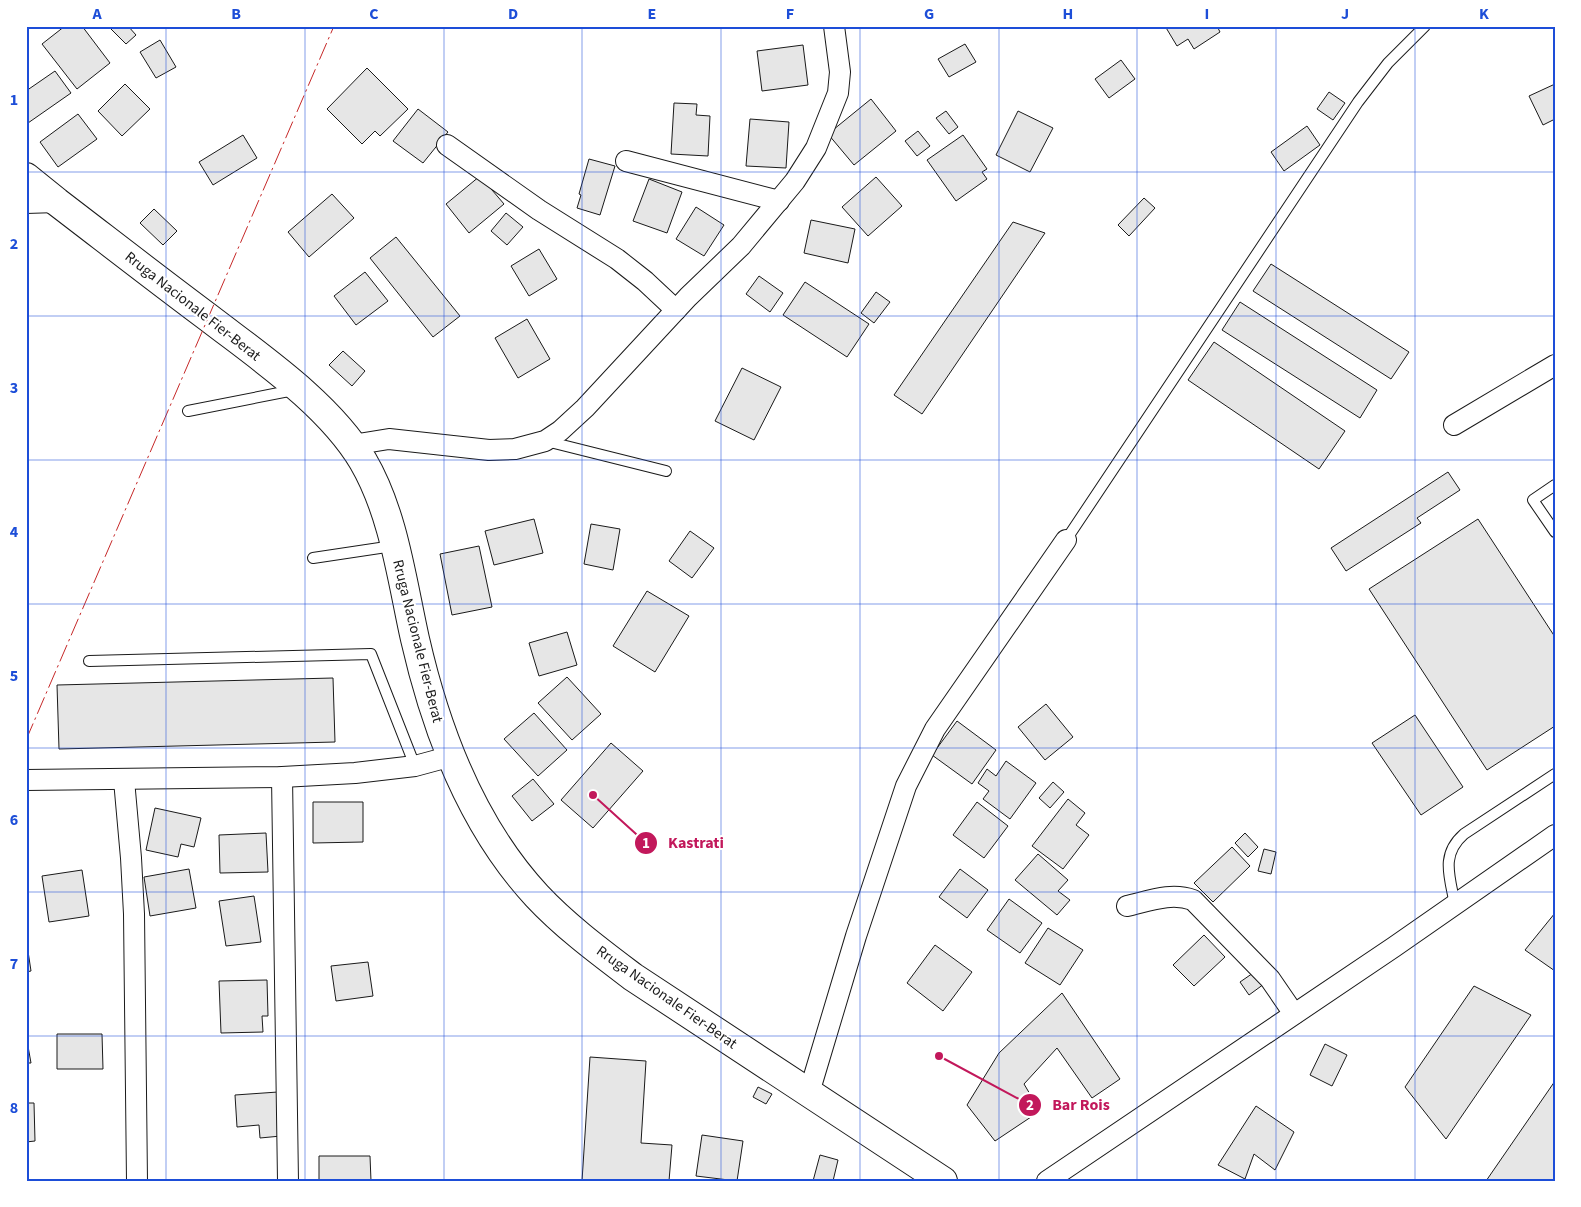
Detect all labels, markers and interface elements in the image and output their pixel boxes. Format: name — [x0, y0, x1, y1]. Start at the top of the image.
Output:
text: A — [91, 3, 102, 25]
text: B — [231, 3, 241, 25]
text: C — [369, 3, 379, 25]
text: D — [508, 3, 518, 25]
text: E — [648, 3, 656, 25]
text: F — [786, 3, 794, 25]
text: G — [924, 3, 934, 25]
text: H — [1063, 3, 1073, 25]
text: I — [1205, 3, 1209, 25]
text: J — [1341, 3, 1349, 25]
text: K — [1479, 3, 1489, 25]
text: 1 — [10, 89, 18, 111]
text: 2 — [10, 233, 18, 255]
street label: Rruga Nacionale Fier-Berat — [120, 247, 265, 366]
text: 3 — [10, 377, 18, 399]
text: 4 — [10, 521, 19, 543]
street label: Rruga Nacionale Fier-Berat — [387, 557, 448, 725]
text: 5 — [10, 665, 18, 687]
text: 6 — [10, 809, 18, 831]
callout: Kastrati — [633, 827, 734, 858]
text: Kastrati — [668, 832, 724, 854]
text: 1 — [642, 833, 650, 854]
street label: Rruga Nacionale Fier-Berat — [592, 941, 741, 1054]
text: 7 — [10, 953, 18, 975]
callout: Bar Rois — [1018, 1089, 1120, 1120]
text: Bar Rois — [1052, 1094, 1110, 1116]
text: 2 — [1026, 1095, 1034, 1116]
text: 8 — [10, 1097, 18, 1119]

